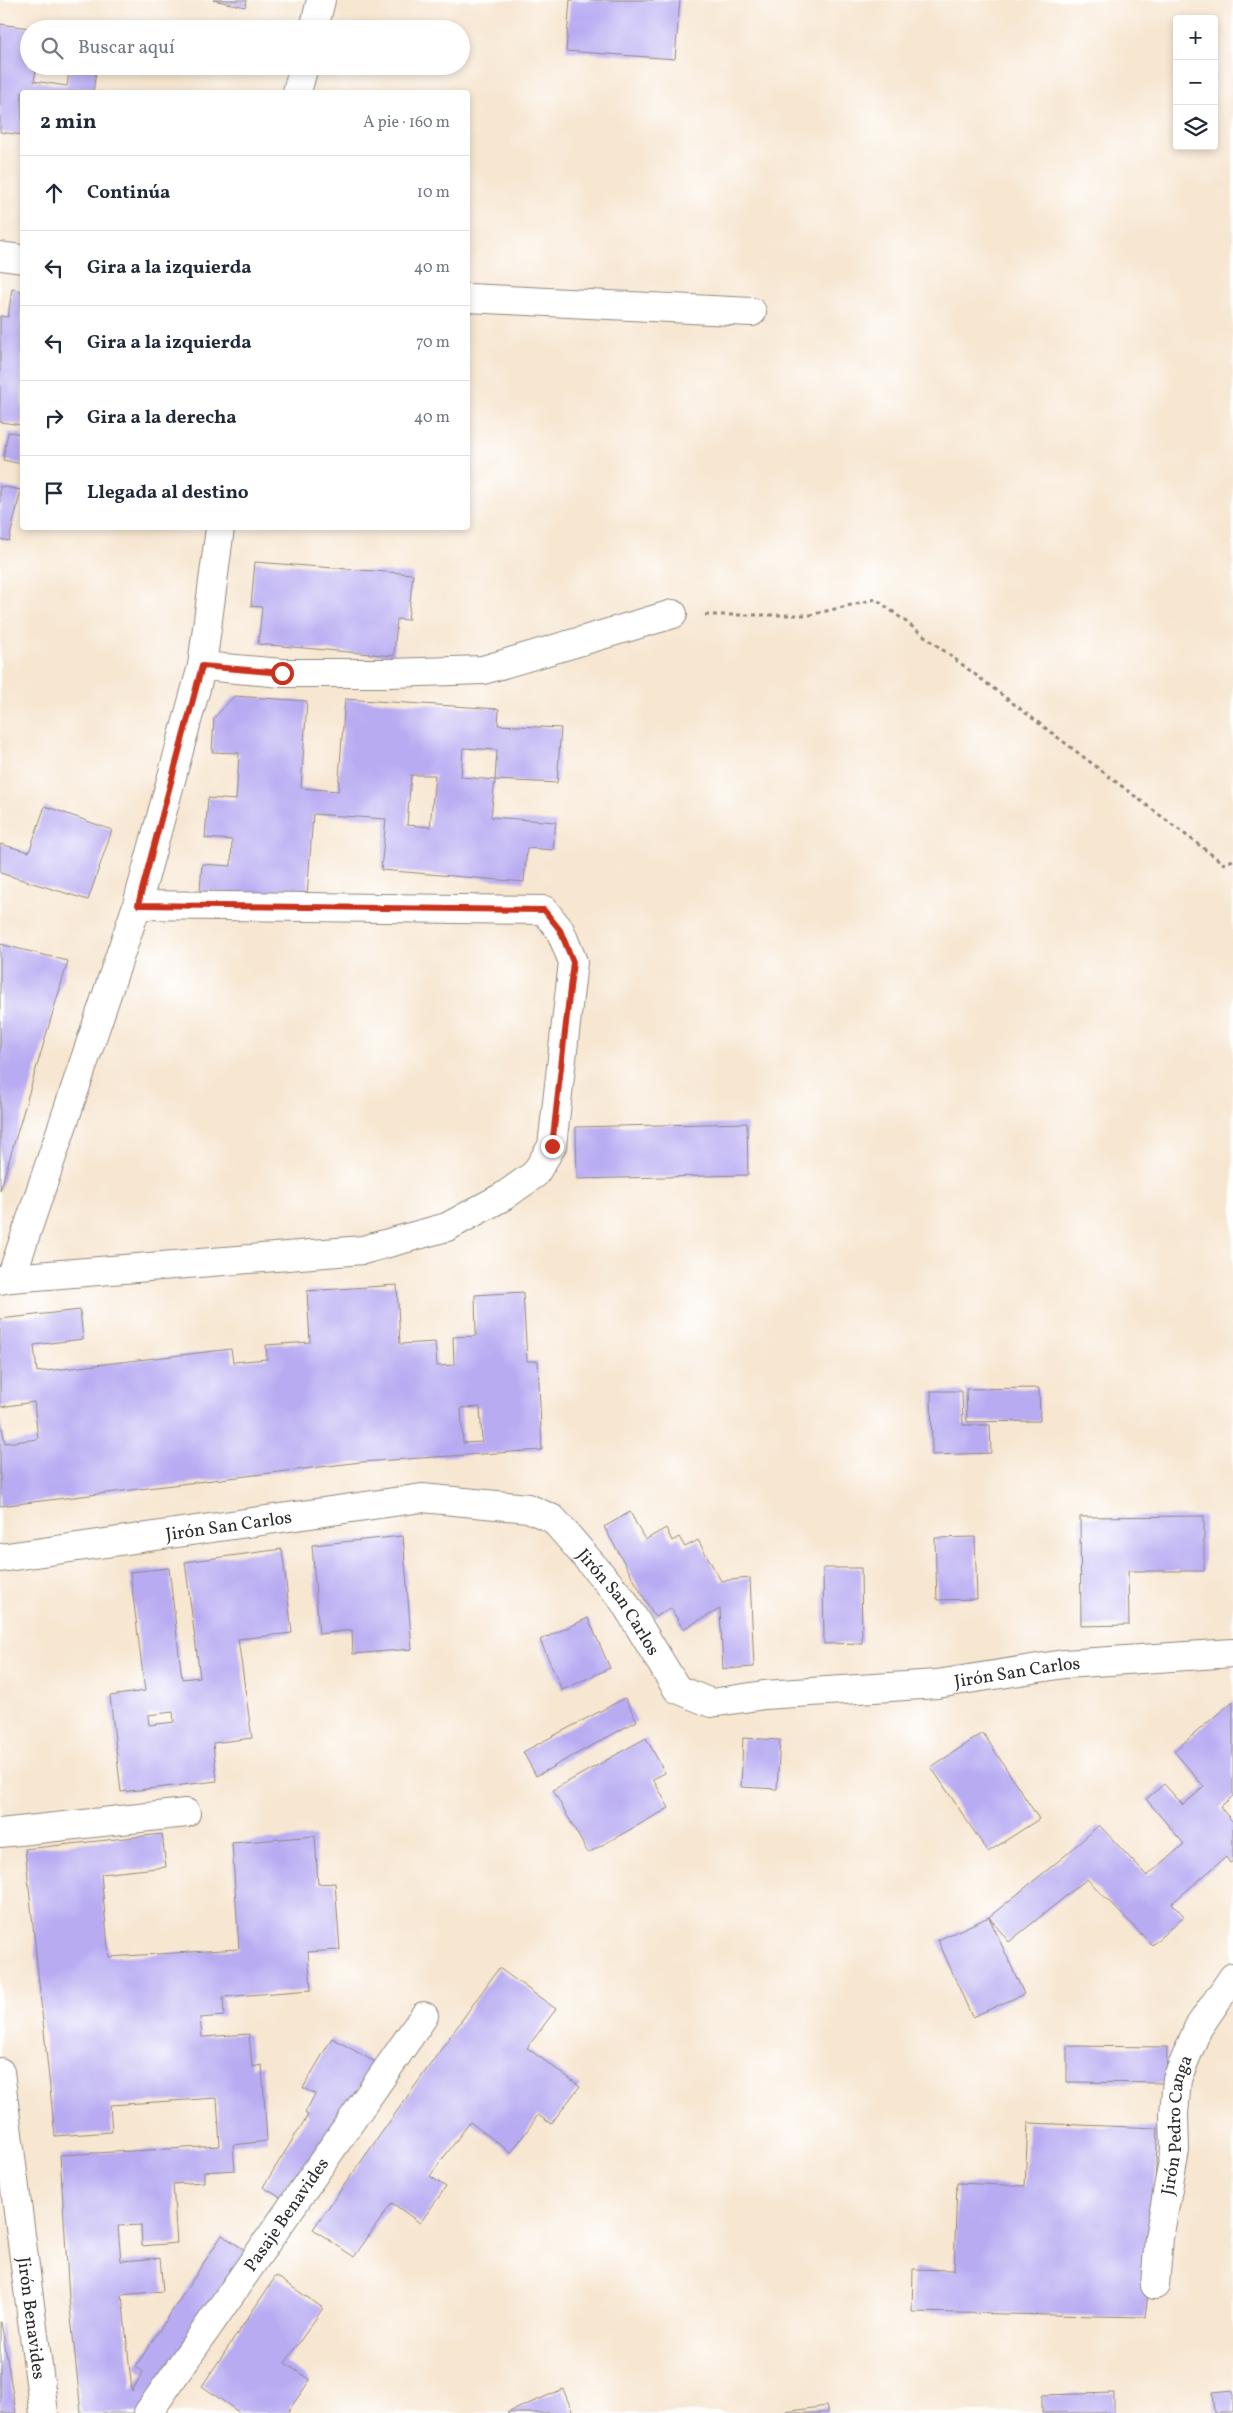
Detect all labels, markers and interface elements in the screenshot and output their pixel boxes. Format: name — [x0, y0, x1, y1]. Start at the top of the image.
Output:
map controls — [1173, 15, 1218, 150]
button: + — [1173, 15, 1218, 60]
search box — [20, 20, 470, 75]
icon: search — [38, 34, 66, 62]
text: Buscar aquí — [78, 35, 175, 61]
button: − — [1173, 60, 1218, 105]
button: layers — [1173, 105, 1218, 150]
text: 2 min — [40, 108, 97, 137]
text: A pie · 160 m — [363, 112, 450, 134]
icon: ahead — [40, 179, 68, 207]
text: Continúa — [87, 180, 170, 206]
text: 10 m — [417, 182, 450, 204]
icon: left — [40, 254, 68, 282]
text: Gira a la izquierda — [87, 255, 252, 281]
text: 40 m — [414, 257, 450, 279]
icon: left — [40, 329, 68, 357]
text: Gira a la izquierda — [87, 330, 252, 356]
text: 70 m — [416, 332, 450, 354]
icon: right — [40, 404, 68, 432]
text: Gira a la derecha — [87, 405, 237, 431]
text: 40 m — [414, 407, 450, 429]
icon: arrive — [40, 479, 68, 507]
text: Llegada al destino — [87, 480, 249, 506]
route start — [271, 662, 294, 685]
route end — [541, 1135, 564, 1158]
street label: Jirón San Carlos — [164, 1506, 294, 1548]
street label: Jirón San Carlos — [570, 1544, 665, 1661]
street label: Jirón San Carlos — [953, 1652, 1081, 1695]
street label: Jirón Pedro Canga — [1156, 2051, 1200, 2197]
street label: Pasaje Benavides — [239, 2153, 336, 2277]
street label: Jirón Benavides — [10, 2255, 51, 2381]

